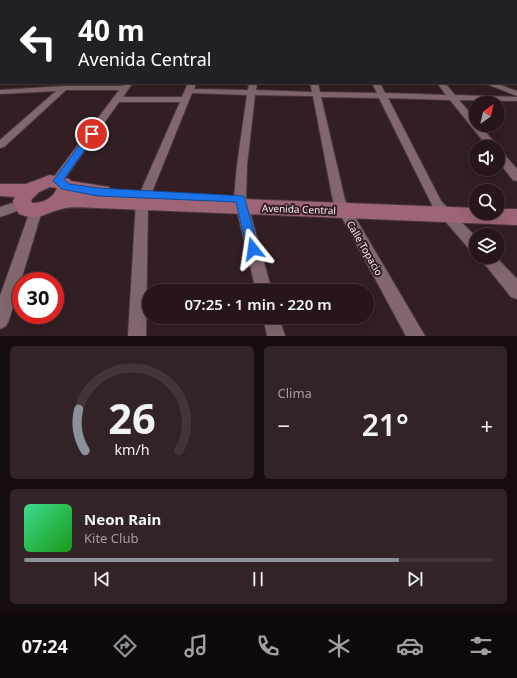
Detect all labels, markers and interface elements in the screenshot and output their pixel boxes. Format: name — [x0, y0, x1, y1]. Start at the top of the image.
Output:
text: 40 m — [78, 11, 145, 49]
icon: left — [12, 16, 64, 68]
text: Avenida Central — [78, 47, 211, 71]
north arrow — [469, 96, 505, 132]
map controls — [469, 96, 505, 264]
pin — [75, 117, 109, 151]
icon: arrive — [81, 123, 103, 145]
button: sound — [469, 140, 505, 176]
button: search — [469, 184, 505, 220]
street label: Avenida Central — [262, 201, 336, 217]
street label: Calle Topacio — [344, 218, 386, 278]
position arrow — [232, 228, 274, 270]
button: layers — [469, 228, 505, 264]
speed limit sign: 30 — [12, 272, 64, 324]
text: 07:25 · 1 min · 220 m — [184, 294, 332, 314]
text: Clima — [278, 384, 312, 402]
text: 26 — [108, 389, 156, 445]
text: 21° — [362, 404, 409, 445]
text: − — [278, 410, 290, 440]
text: + — [480, 410, 493, 440]
text: km/h — [114, 439, 149, 458]
text: Neon Rain — [84, 509, 161, 529]
text: Kite Club — [84, 529, 138, 547]
icon: previous — [91, 568, 113, 590]
icon: pause — [247, 568, 269, 590]
icon: next — [404, 568, 426, 590]
icon: directions — [111, 632, 139, 660]
icon: music — [182, 632, 210, 660]
icon: phone — [254, 632, 282, 660]
icon: climate — [325, 632, 353, 660]
icon: car — [396, 632, 424, 660]
icon: filters — [467, 632, 495, 660]
text: 07:24 — [22, 634, 68, 658]

